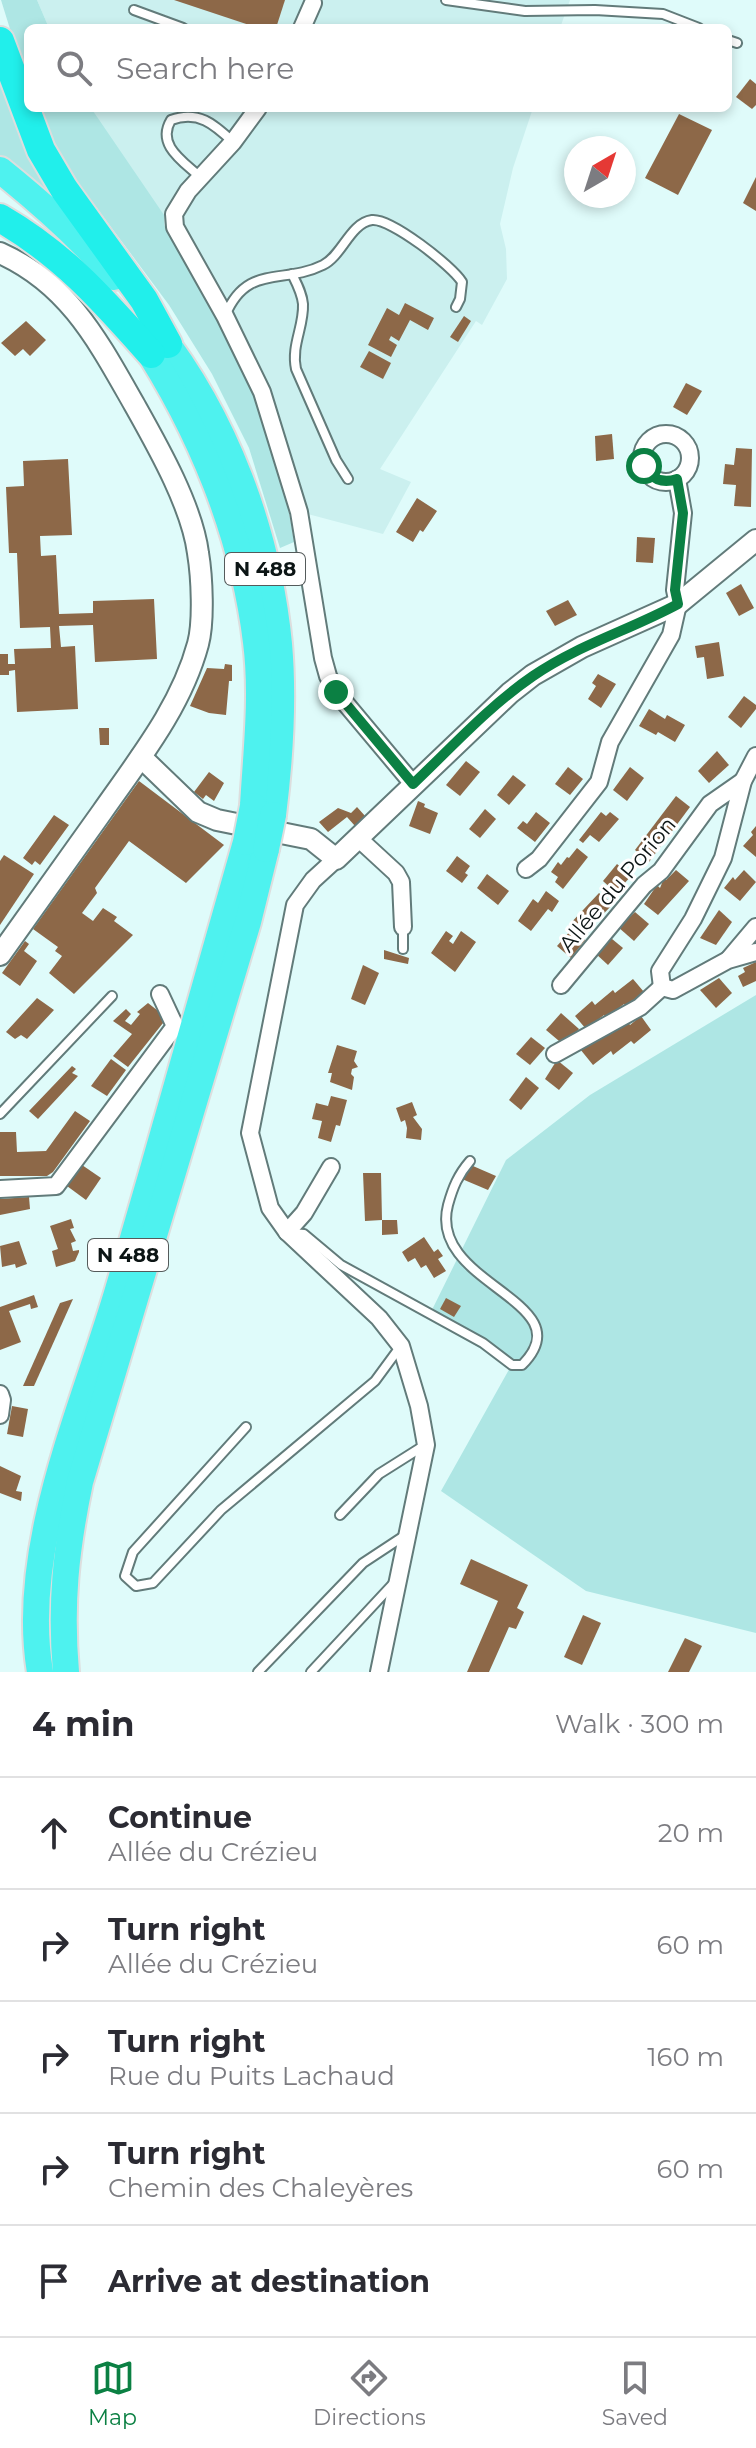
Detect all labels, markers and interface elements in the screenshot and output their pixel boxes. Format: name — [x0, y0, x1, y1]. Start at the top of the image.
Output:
search box — [24, 24, 732, 112]
icon: search — [52, 46, 96, 90]
text: Search here — [116, 50, 294, 87]
north arrow — [564, 136, 636, 208]
route start — [626, 448, 662, 484]
road number: N 488 — [225, 553, 305, 585]
route end — [318, 674, 354, 710]
street label: Allée du Porion — [553, 811, 682, 957]
road number: N 488 — [88, 1239, 168, 1271]
text: 4 min — [32, 1703, 134, 1745]
text: Walk · 300 m — [555, 1708, 724, 1740]
text: Continue — [108, 1799, 252, 1836]
icon: ahead — [32, 1811, 76, 1855]
text: 20 m — [658, 1817, 724, 1849]
text: Allée du Crézieu — [108, 1836, 318, 1868]
text: Turn right — [108, 1911, 265, 1948]
icon: right — [32, 1923, 76, 1967]
text: 60 m — [657, 1929, 724, 1961]
text: Allée du Crézieu — [108, 1948, 318, 1980]
text: Turn right — [108, 2023, 265, 2060]
icon: right — [32, 2035, 76, 2079]
text: 160 m — [647, 2041, 724, 2073]
text: Rue du Puits Lachaud — [108, 2060, 395, 2092]
text: Turn right — [108, 2135, 265, 2172]
icon: right — [32, 2147, 76, 2191]
text: 60 m — [657, 2153, 724, 2185]
text: Chemin des Chaleyères — [108, 2172, 413, 2204]
icon: arrive — [32, 2259, 76, 2303]
text: Arrive at destination — [108, 2263, 430, 2300]
tab: Map — [88, 2356, 137, 2431]
tab: Directions — [313, 2356, 426, 2431]
tab: Saved — [602, 2356, 668, 2431]

